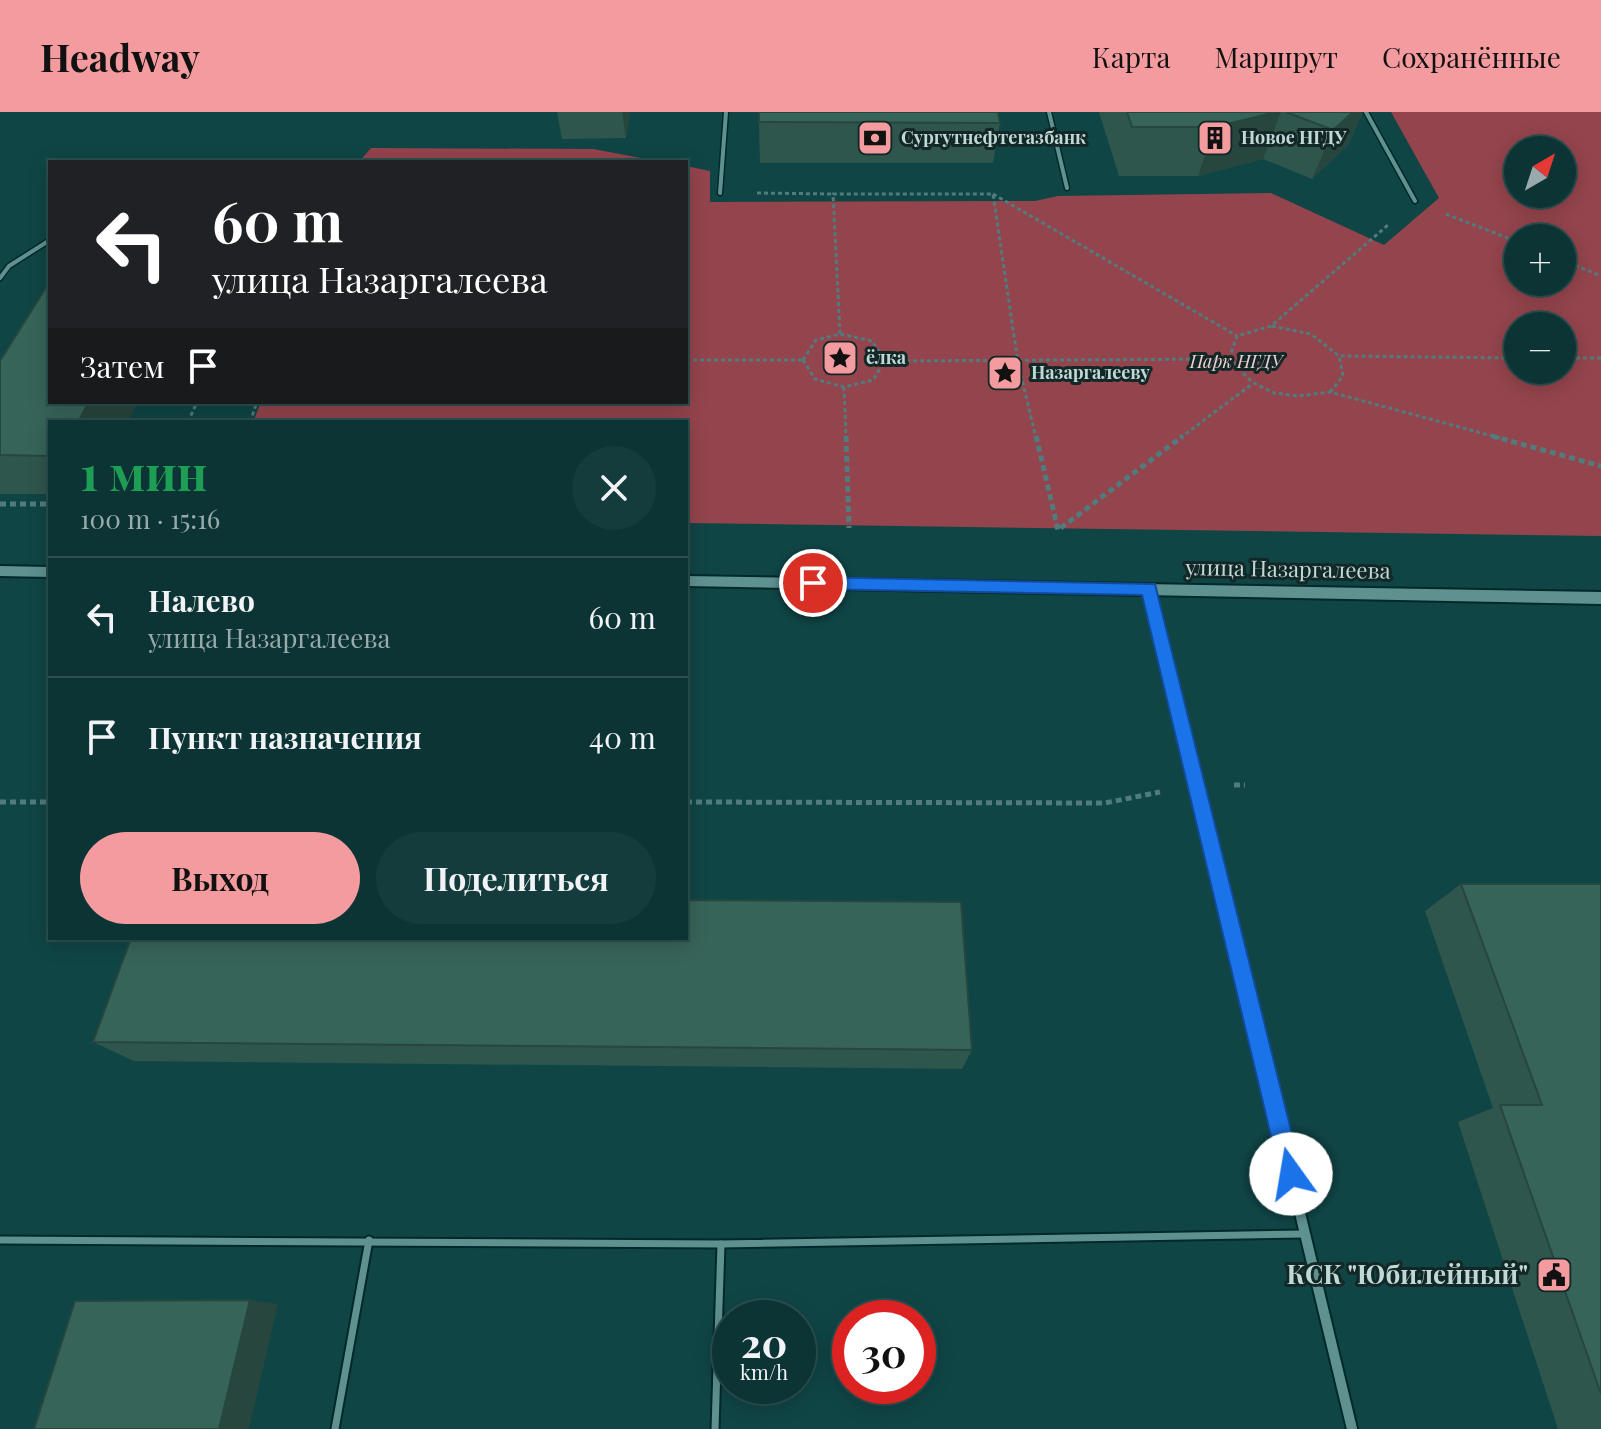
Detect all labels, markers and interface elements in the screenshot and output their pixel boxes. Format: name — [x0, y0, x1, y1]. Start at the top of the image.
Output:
text: Headway — [40, 31, 200, 82]
text: Карта — [1092, 38, 1170, 75]
text: Маршрут — [1214, 38, 1338, 75]
text: Сохранённые — [1382, 38, 1561, 75]
bank icon: Сургутнефтегазбанк — [856, 119, 894, 157]
building icon: Новое НГДУ — [1196, 119, 1234, 157]
place label: Сургутнефтегазбанк — [901, 125, 1086, 149]
place label: Новое НГДУ — [1241, 125, 1347, 149]
north arrow — [1504, 136, 1576, 208]
map controls — [1504, 136, 1576, 384]
text: 60 m — [212, 182, 343, 257]
icon: left — [80, 192, 184, 296]
button: + — [1504, 224, 1576, 296]
text: улица Назаргалеева — [212, 254, 548, 302]
button: − — [1504, 312, 1576, 384]
place icon: ёлка — [821, 339, 859, 377]
icon: arrive — [181, 344, 225, 388]
place label: ёлка — [866, 345, 907, 369]
text: Затем — [80, 346, 165, 386]
park label: Парк НГДУ — [1189, 349, 1285, 373]
place icon: Назаргалееву — [986, 354, 1024, 392]
place label: Назаргалееву — [1031, 360, 1150, 384]
text: 1 мин — [80, 439, 207, 503]
button: close — [572, 446, 656, 530]
text: 100 m · 15:16 — [80, 501, 220, 536]
pin — [779, 549, 847, 617]
street label: улица Назаргалеева — [1184, 551, 1391, 585]
icon: arrive — [791, 561, 835, 605]
text: Налево — [148, 580, 255, 620]
icon: left — [80, 595, 124, 639]
text: 60 m — [588, 597, 656, 637]
text: улица Назаргалеева — [148, 620, 391, 655]
icon: arrive — [80, 715, 124, 759]
text: Пункт назначения — [148, 717, 422, 757]
text: 40 m — [589, 717, 656, 757]
button: Выход — [80, 832, 360, 924]
button: Поделиться — [376, 832, 656, 924]
position arrow — [1249, 1132, 1333, 1216]
place label: КСК "Юбилейный" — [1287, 1256, 1528, 1291]
public building icon: КСК "Юбилейный" — [1535, 1256, 1573, 1294]
speed limit sign: 30 — [832, 1300, 936, 1404]
text: 20 — [741, 1315, 787, 1368]
text: km/h — [740, 1358, 788, 1385]

